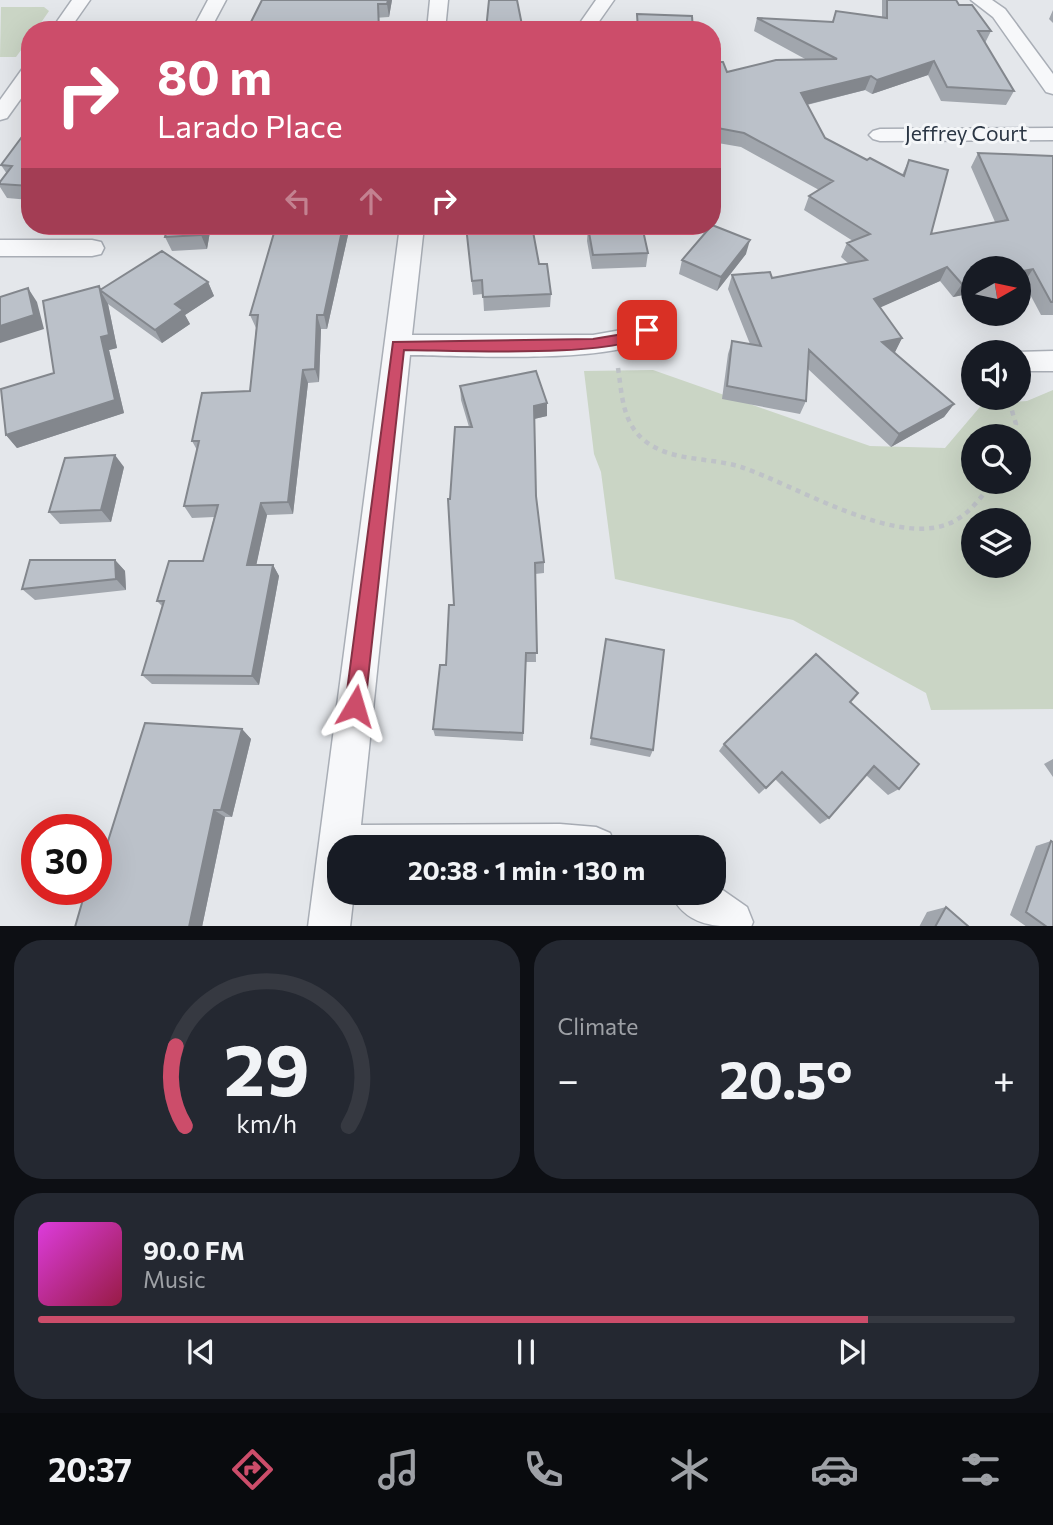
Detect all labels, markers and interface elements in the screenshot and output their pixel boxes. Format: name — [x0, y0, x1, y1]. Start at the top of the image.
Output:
text: 80 m — [157, 45, 272, 105]
icon: right — [42, 49, 133, 140]
text: Larado Place — [157, 105, 343, 145]
street label: Jeffrey Court — [905, 120, 1027, 145]
icon: left — [279, 182, 317, 220]
icon: ahead — [352, 182, 390, 220]
icon: right — [425, 182, 463, 220]
north arrow — [961, 256, 1031, 326]
map controls — [961, 256, 1031, 578]
pin — [617, 300, 677, 360]
icon: arrive — [628, 311, 666, 349]
button: sound — [961, 340, 1031, 410]
button: search — [961, 424, 1031, 494]
button: layers — [961, 508, 1031, 578]
position arrow — [318, 669, 392, 743]
speed limit sign: 30 — [21, 814, 112, 905]
text: 20:38 · 1 min · 130 m — [408, 854, 645, 885]
text: Climate — [558, 1012, 639, 1040]
text: 29 — [224, 1022, 310, 1111]
text: 20.5° — [719, 1046, 853, 1110]
text: − — [558, 1055, 579, 1102]
text: + — [993, 1055, 1015, 1102]
text: km/h — [236, 1107, 297, 1137]
text: 90.0 FM — [143, 1234, 245, 1265]
text: Music — [143, 1265, 206, 1293]
icon: previous — [182, 1333, 220, 1371]
icon: pause — [507, 1333, 545, 1371]
icon: next — [833, 1333, 871, 1371]
icon: directions — [228, 1445, 277, 1494]
icon: music — [374, 1445, 423, 1494]
icon: phone — [519, 1445, 568, 1494]
icon: climate — [665, 1445, 714, 1494]
icon: car — [810, 1445, 859, 1494]
icon: filters — [956, 1445, 1005, 1494]
text: 20:37 — [48, 1449, 132, 1489]

